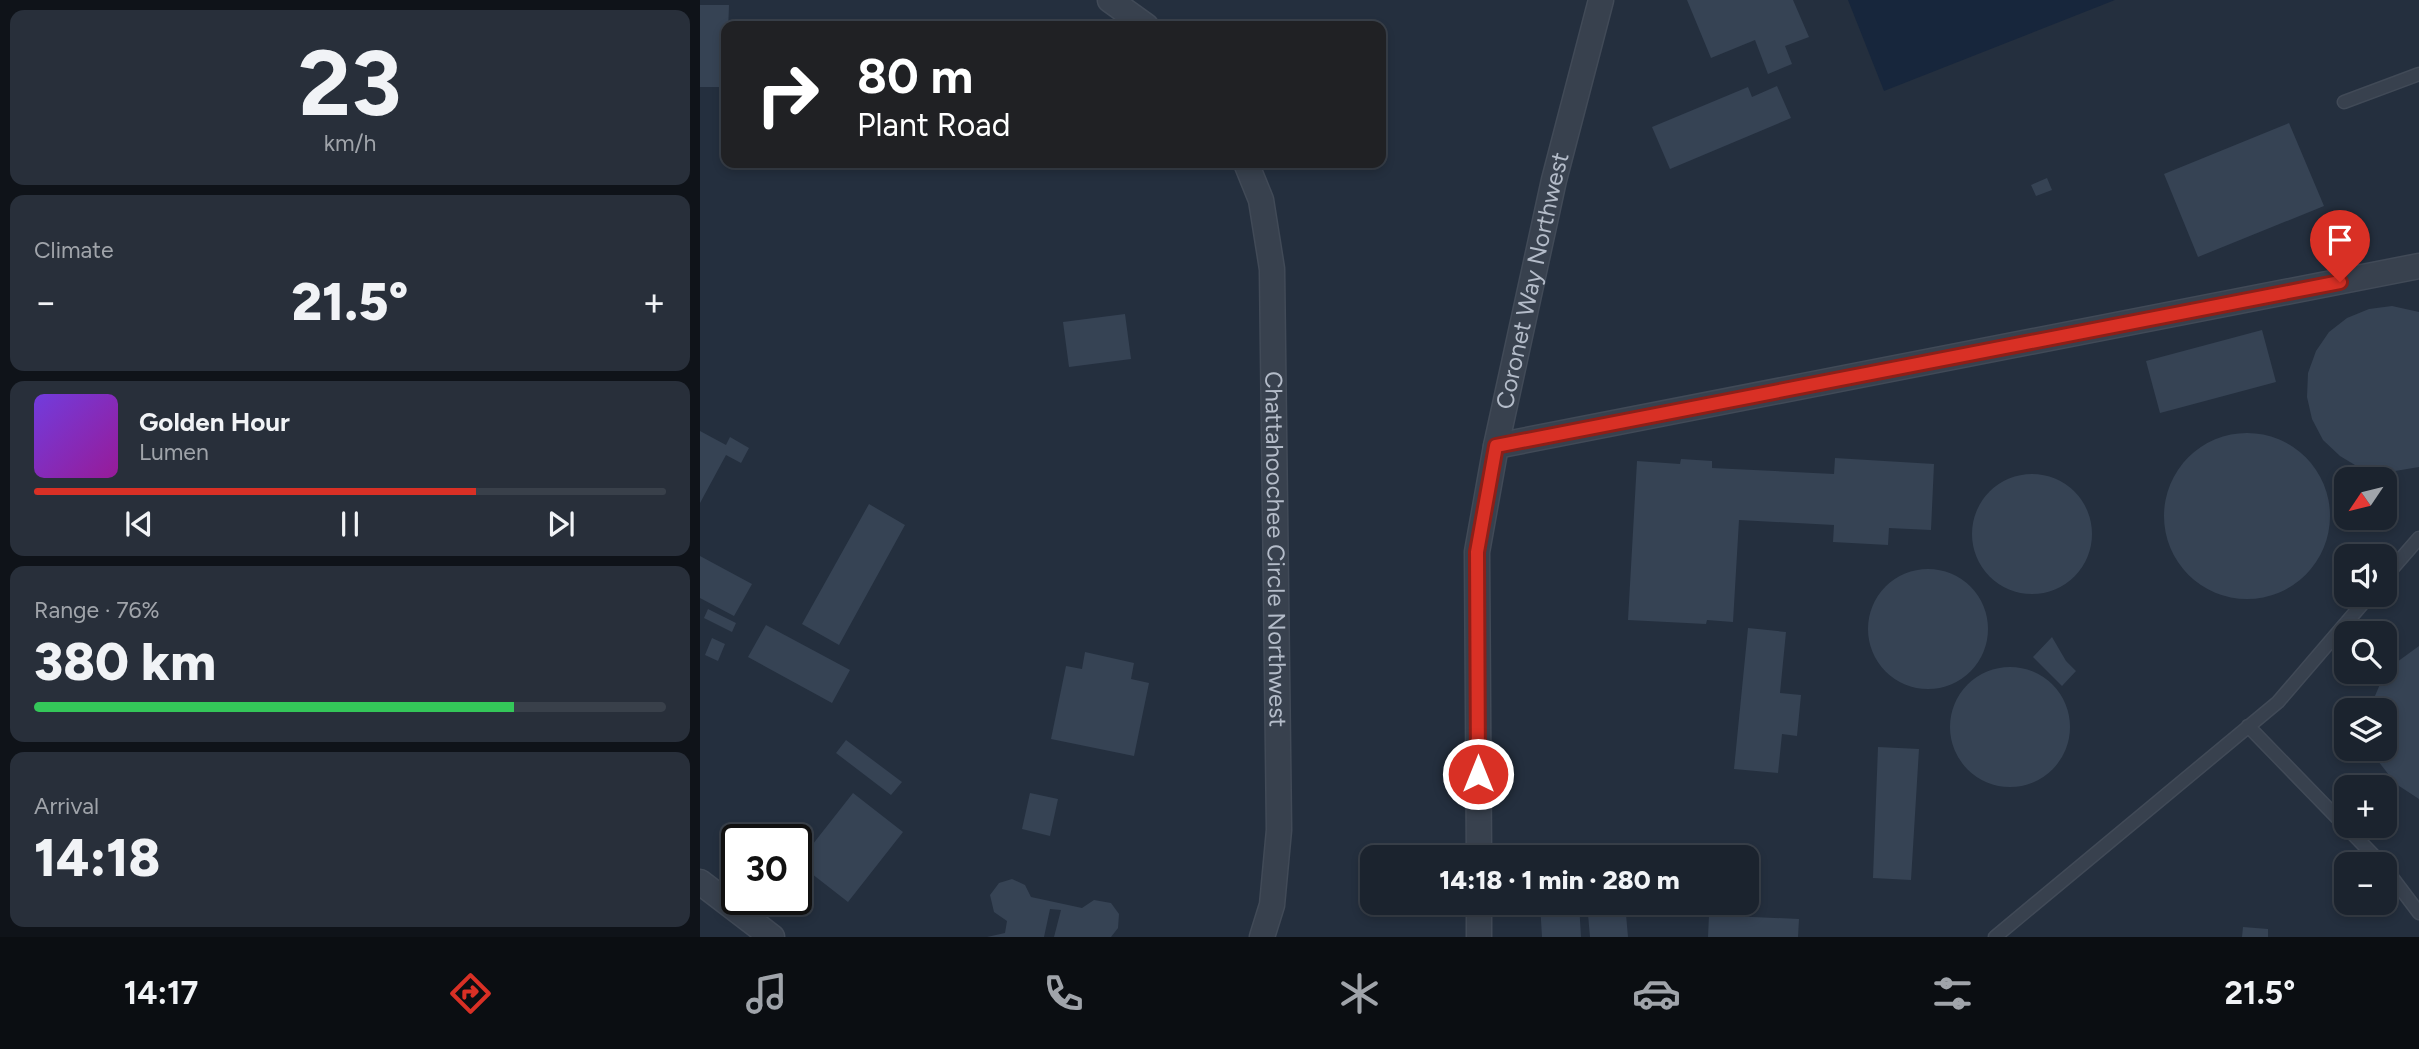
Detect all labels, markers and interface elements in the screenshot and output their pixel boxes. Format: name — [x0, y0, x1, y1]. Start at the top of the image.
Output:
text: 23 — [298, 29, 402, 138]
text: 80 m — [857, 46, 973, 105]
icon: right — [742, 49, 833, 140]
text: Plant Road — [857, 106, 1010, 144]
text: km/h — [324, 129, 376, 157]
street label: Coronet Way Northwest — [1489, 149, 1575, 412]
pin — [2310, 210, 2370, 282]
icon: arrive — [2321, 221, 2359, 259]
text: Climate — [34, 236, 113, 264]
text: 21.5° — [292, 271, 408, 333]
text: − — [34, 279, 58, 325]
text: + — [642, 279, 666, 325]
street label: Chattahoochee Circle Northwest — [1259, 371, 1293, 727]
text: Golden Hour — [139, 406, 290, 438]
text: Lumen — [139, 438, 209, 466]
north arrow — [2334, 467, 2398, 530]
map controls — [2334, 467, 2397, 915]
icon: previous — [120, 505, 158, 543]
icon: pause — [331, 505, 369, 543]
icon: next — [542, 505, 580, 543]
button: sound — [2334, 544, 2397, 607]
text: Range · 76% — [34, 596, 160, 624]
button: search — [2334, 621, 2397, 684]
text: 380 km — [34, 631, 216, 693]
button: layers — [2334, 698, 2397, 761]
position arrow — [1441, 737, 1515, 811]
button: + — [2334, 775, 2397, 838]
text: Arrival — [34, 792, 99, 820]
speed limit sign: 30 — [721, 824, 812, 915]
text: 14:18 — [34, 827, 160, 889]
button: − — [2334, 852, 2397, 915]
text: 14:18 · 1 min · 280 m — [1439, 864, 1680, 896]
icon: directions — [446, 969, 495, 1018]
icon: music — [742, 969, 791, 1018]
icon: phone — [1039, 969, 1088, 1018]
icon: climate — [1335, 969, 1384, 1018]
icon: car — [1632, 969, 1681, 1018]
icon: filters — [1928, 969, 1977, 1018]
text: 14:17 — [124, 974, 198, 1012]
text: 21.5° — [2225, 974, 2295, 1012]

